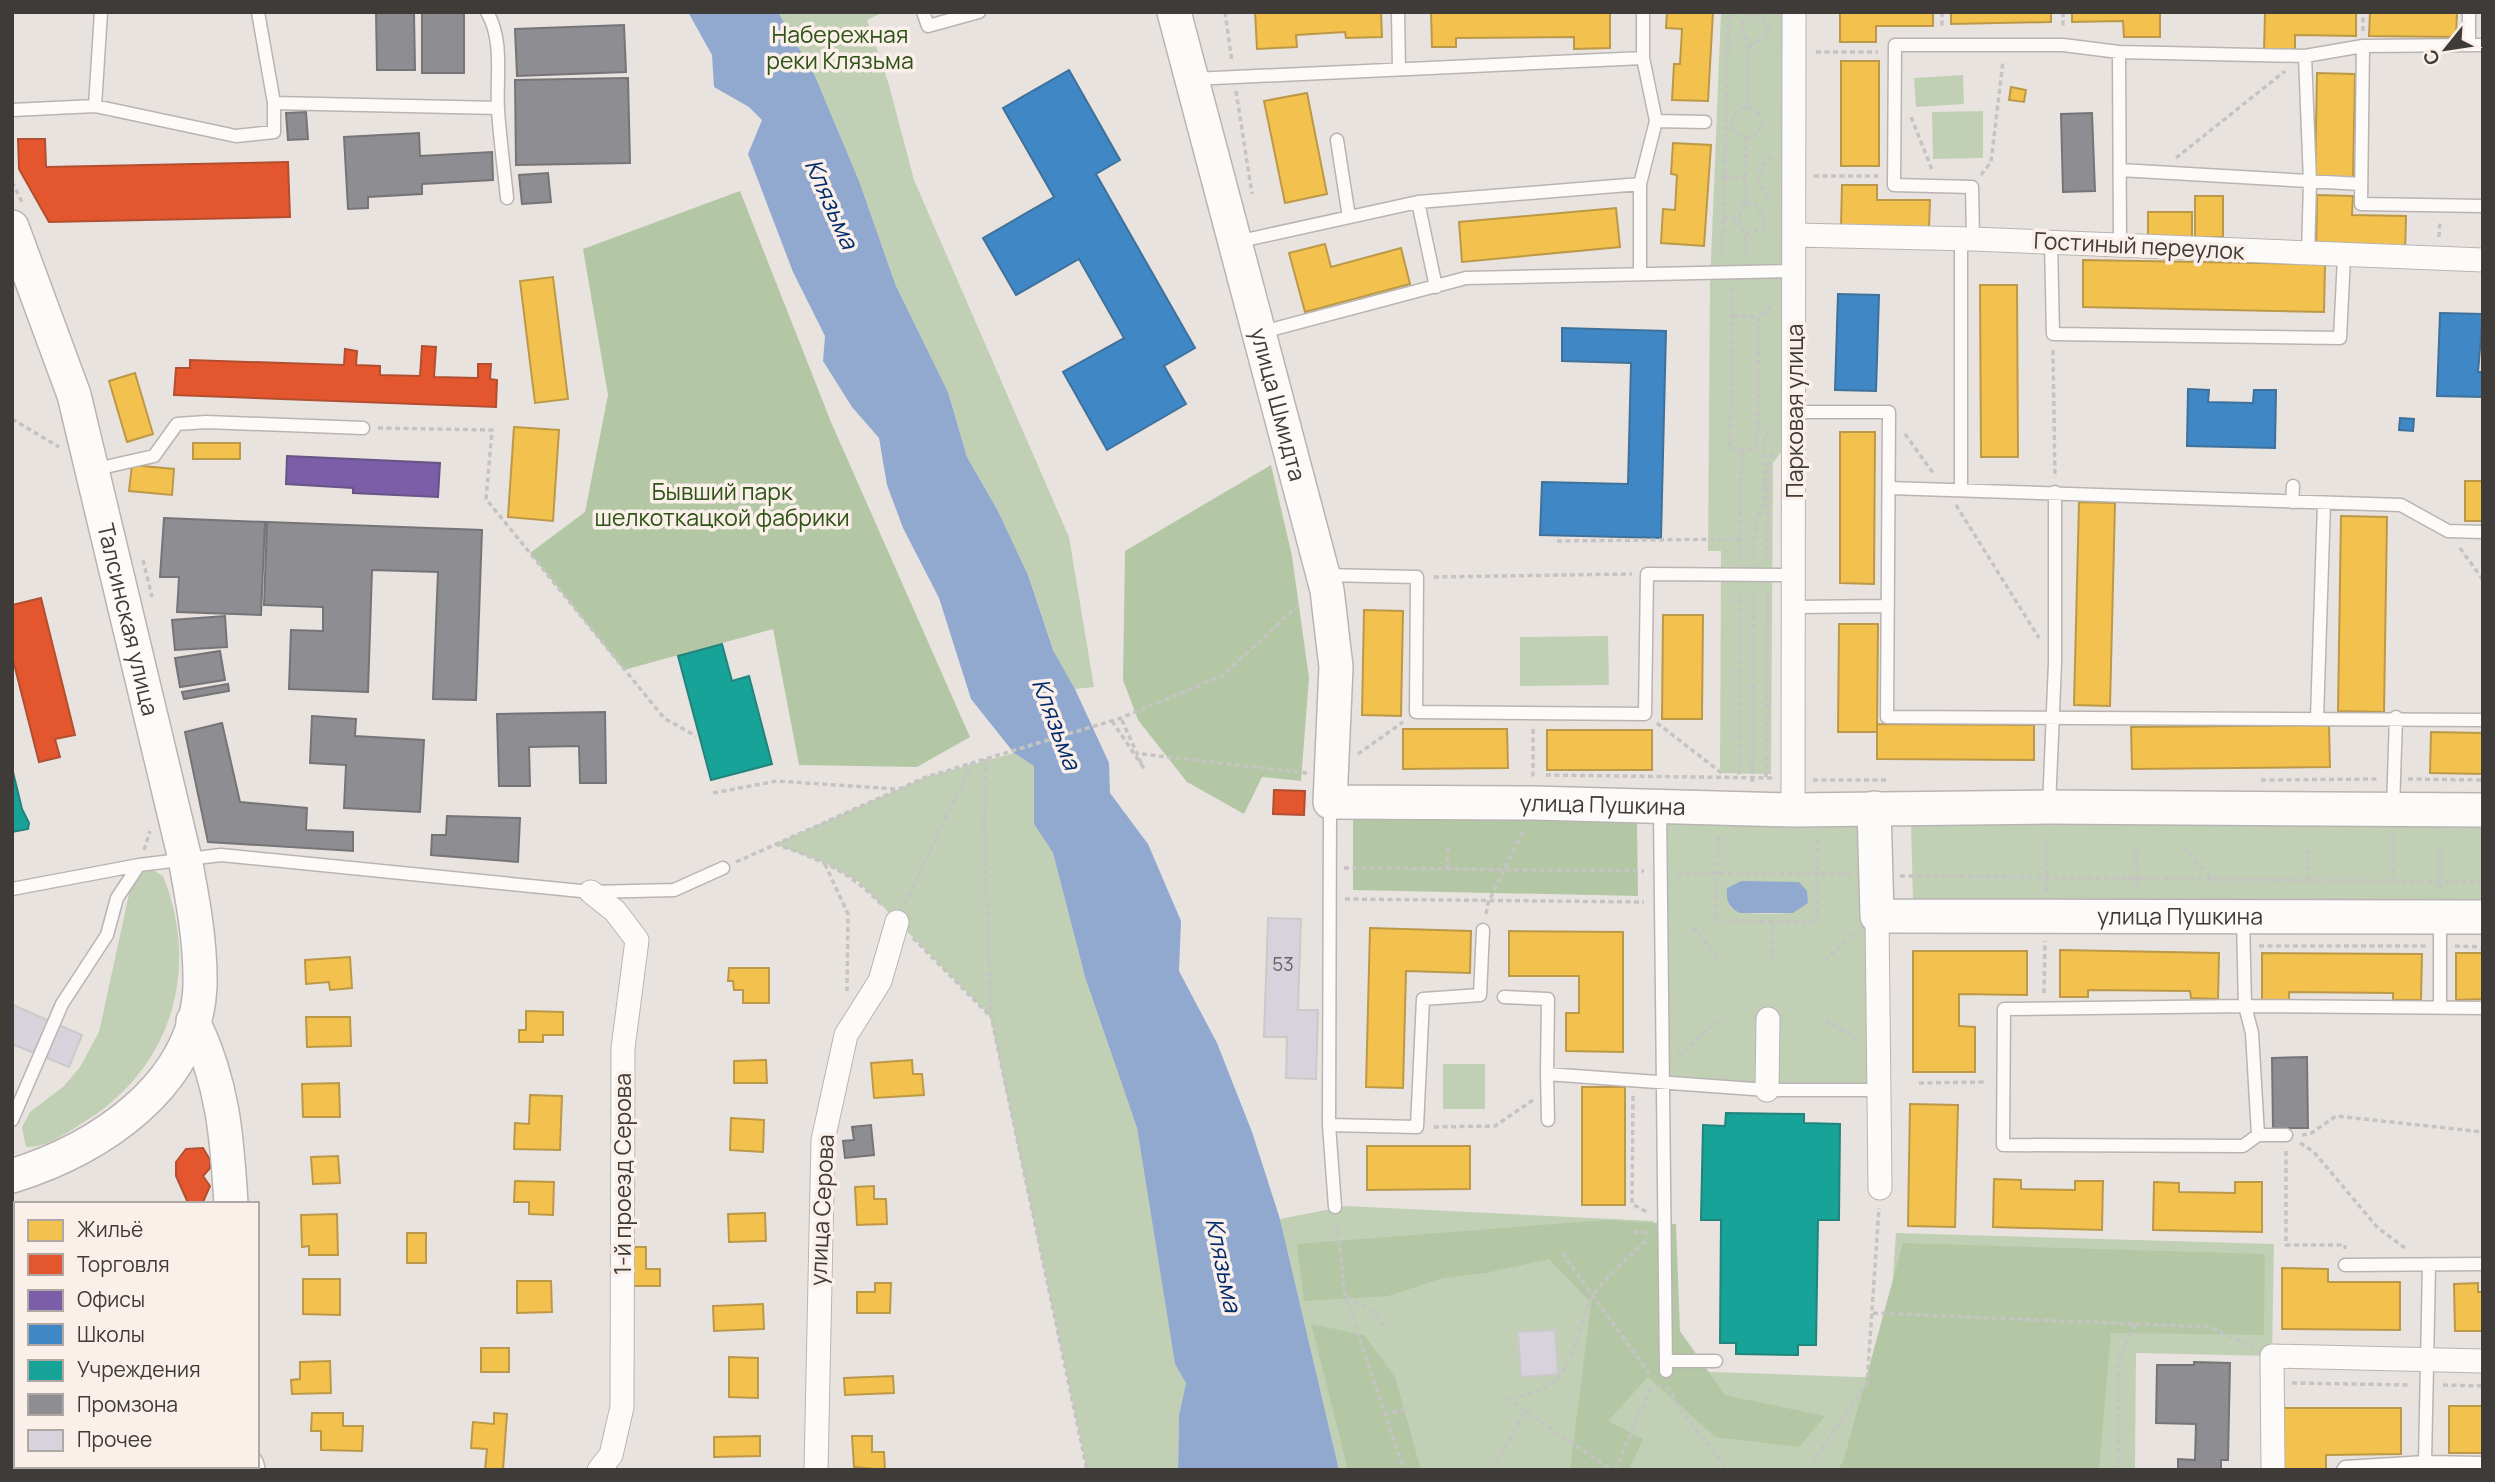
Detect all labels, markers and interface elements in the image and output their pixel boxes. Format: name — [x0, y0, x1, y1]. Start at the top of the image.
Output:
north arrow — [2411, 14, 2481, 84]
park label: Набережная реки Клязьма — [766, 18, 914, 76]
text: С — [2417, 45, 2446, 70]
water label: Клязьма — [798, 153, 867, 255]
street label: Гостиный переулок — [2033, 223, 2246, 267]
street label: улица Шмидта — [1243, 324, 1314, 484]
street label: Парковая улица — [1778, 324, 1810, 498]
park label: Бывший парк шелкоткацкой фабрики — [594, 475, 850, 533]
street label: Талсинская улица — [90, 520, 167, 719]
water label: Клязьма — [1025, 673, 1090, 775]
street label: улица Пушкина — [1519, 786, 1686, 822]
street label: улица Пушкина — [2097, 899, 2263, 932]
house number: 53 — [1272, 951, 1294, 977]
street label: 1-й проезд Серова — [606, 1073, 638, 1275]
street label: улица Серова — [801, 1133, 841, 1287]
legend — [14, 1202, 259, 1468]
text: Жильё — [77, 1215, 143, 1243]
water label: Клязьма — [1198, 1215, 1251, 1316]
text: Торговля — [77, 1250, 170, 1278]
text: Офисы — [77, 1285, 145, 1313]
text: Школы — [77, 1320, 145, 1348]
text: Учреждения — [77, 1355, 201, 1383]
text: Промзона — [77, 1390, 178, 1418]
text: Прочее — [77, 1425, 152, 1453]

